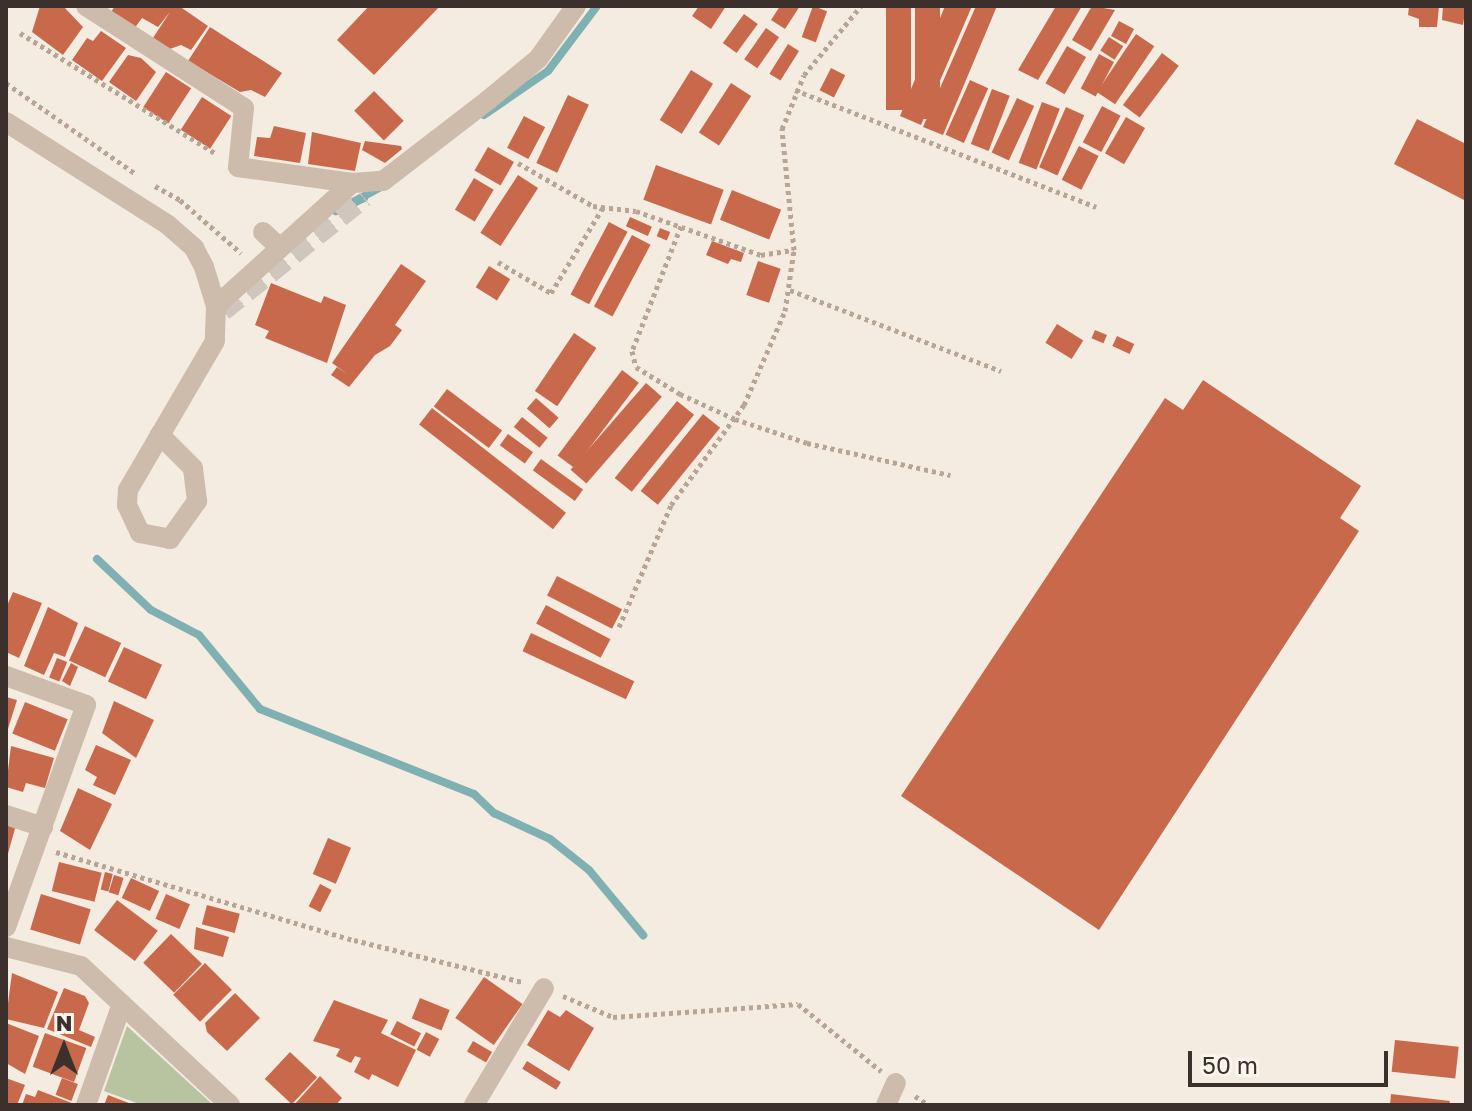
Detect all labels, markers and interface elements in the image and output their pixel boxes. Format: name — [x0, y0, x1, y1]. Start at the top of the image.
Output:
north arrow — [24, 1007, 104, 1087]
text: N — [56, 1009, 72, 1036]
scale bar — [1192, 1035, 1392, 1085]
text: 50 m — [1202, 1050, 1258, 1079]

